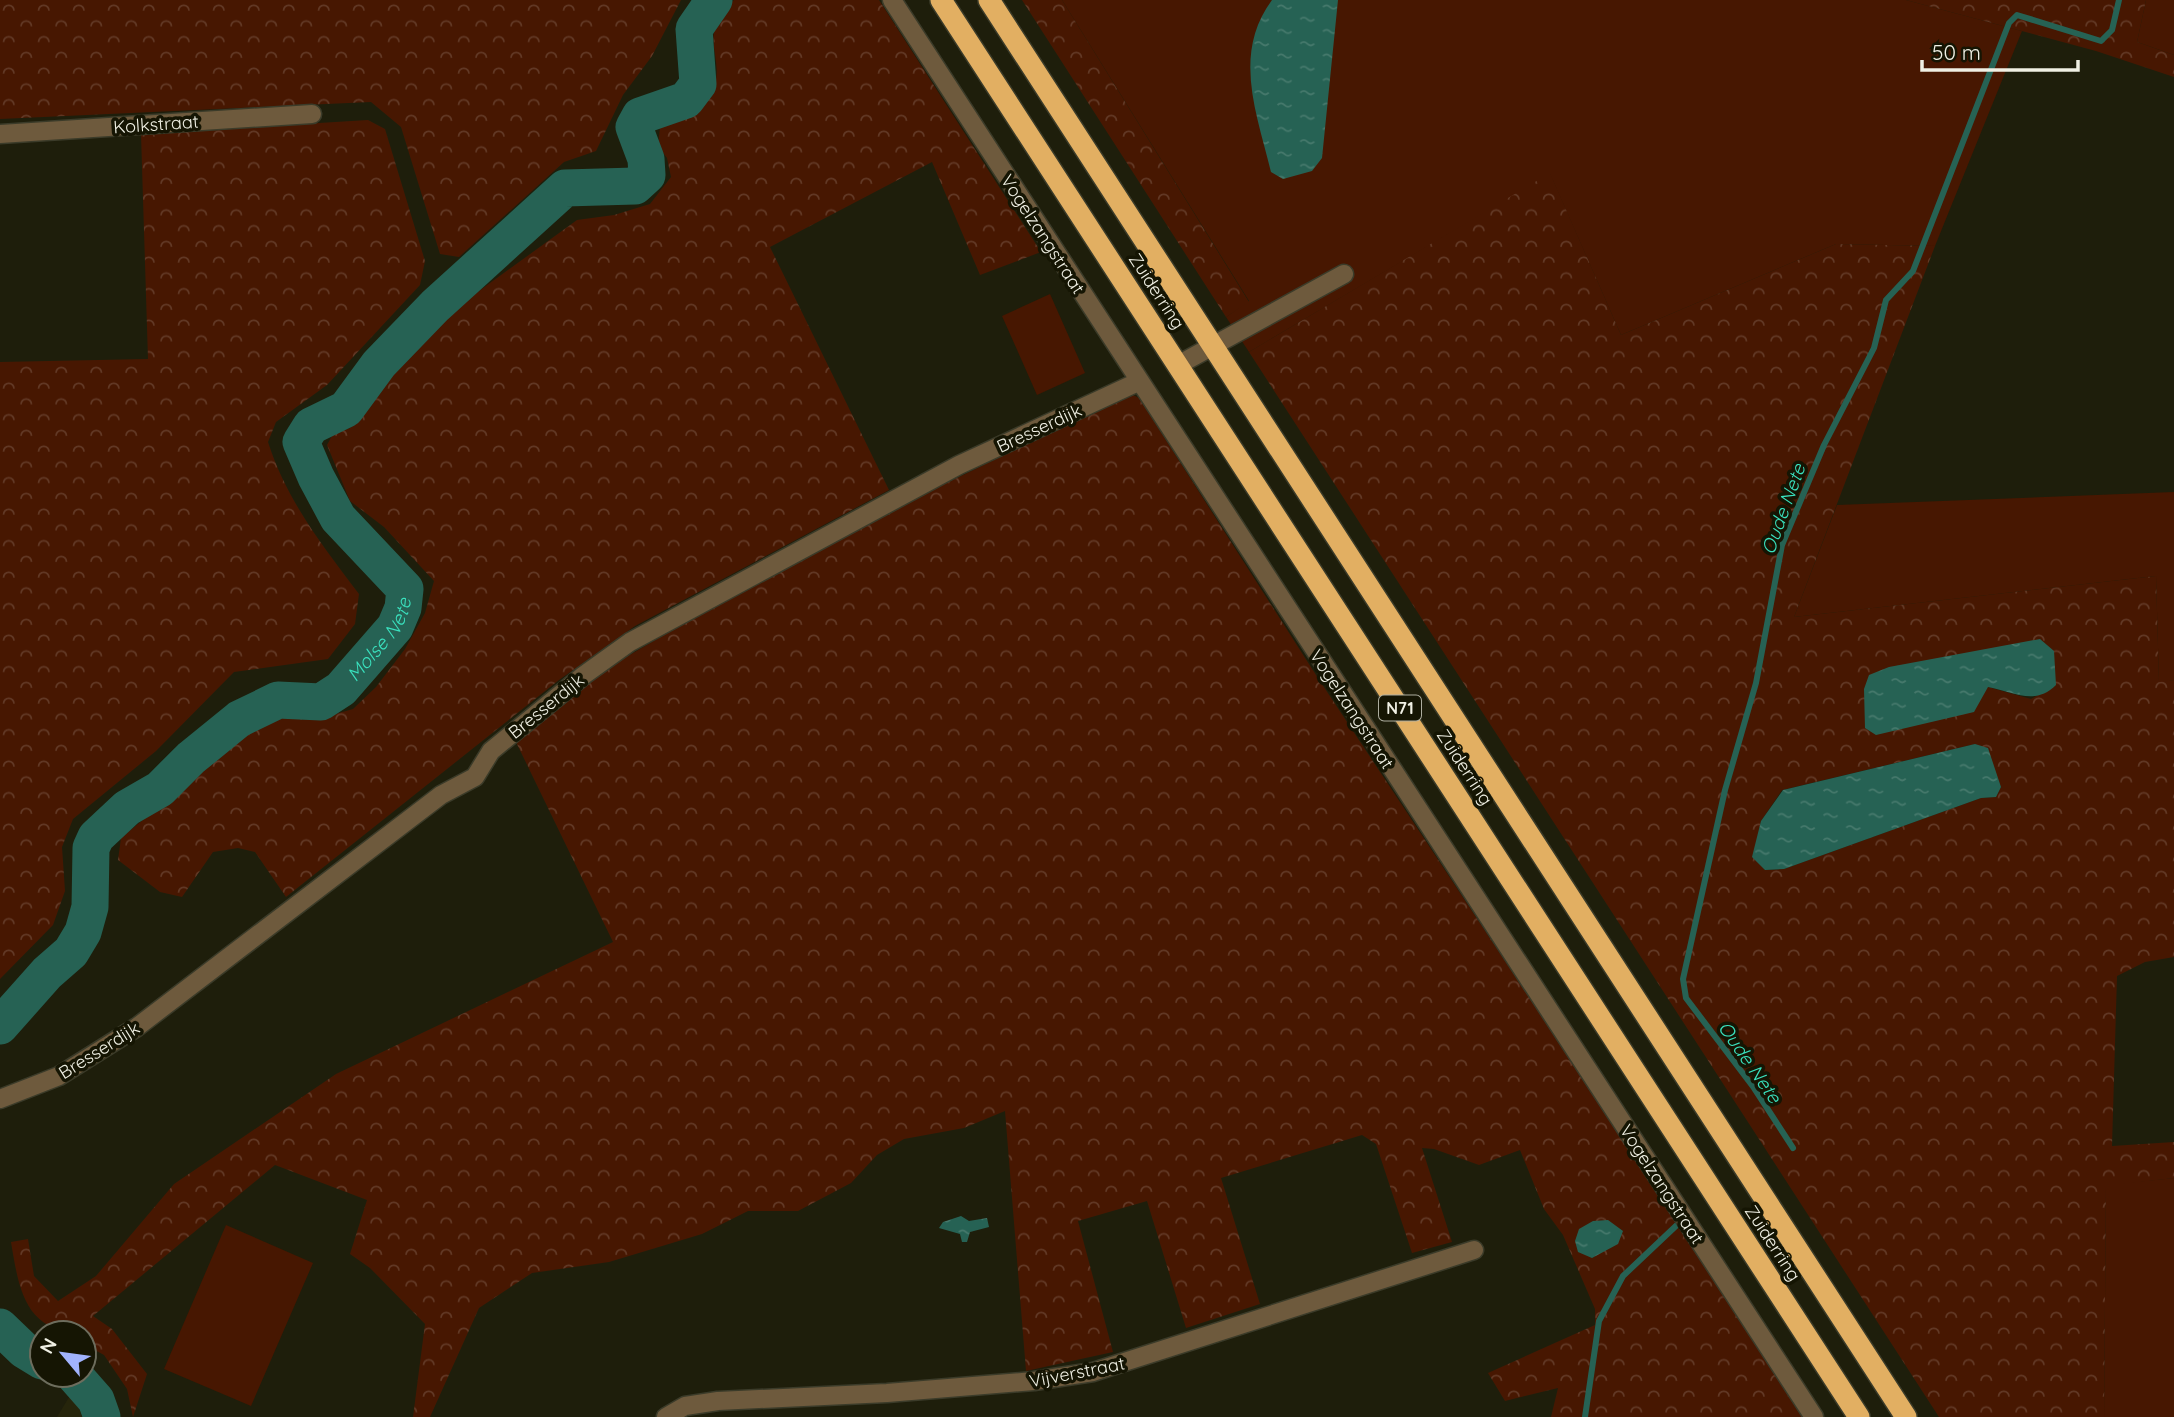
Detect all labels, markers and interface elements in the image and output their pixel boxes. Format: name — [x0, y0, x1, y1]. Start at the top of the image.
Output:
scale bar — [1922, 28, 2078, 72]
text: 50 m — [1932, 39, 1981, 65]
street label: Kolkstraat — [112, 110, 200, 138]
street label: Vogelzangstraat — [996, 170, 1090, 298]
street label: Zuiderring — [1124, 249, 1190, 333]
street label: Bresserdijk — [993, 398, 1085, 458]
water label: Oude Nete — [1756, 459, 1811, 557]
water label: Molse Nete — [341, 596, 416, 686]
street label: Vogelzangstraat — [1305, 645, 1399, 773]
street label: Bresserdijk — [503, 668, 589, 744]
road number: N71 — [1379, 695, 1421, 720]
street label: Zuiderring — [1432, 725, 1498, 809]
street label: Bresserdijk — [54, 1016, 144, 1084]
water label: Oude Nete — [1713, 1016, 1788, 1109]
street label: Vogelzangstraat — [1615, 1120, 1709, 1248]
street label: Zuiderring — [1740, 1201, 1806, 1285]
north arrow — [28, 1319, 98, 1389]
text: N — [34, 1334, 62, 1358]
street label: Vijverstraat — [1027, 1351, 1127, 1393]

